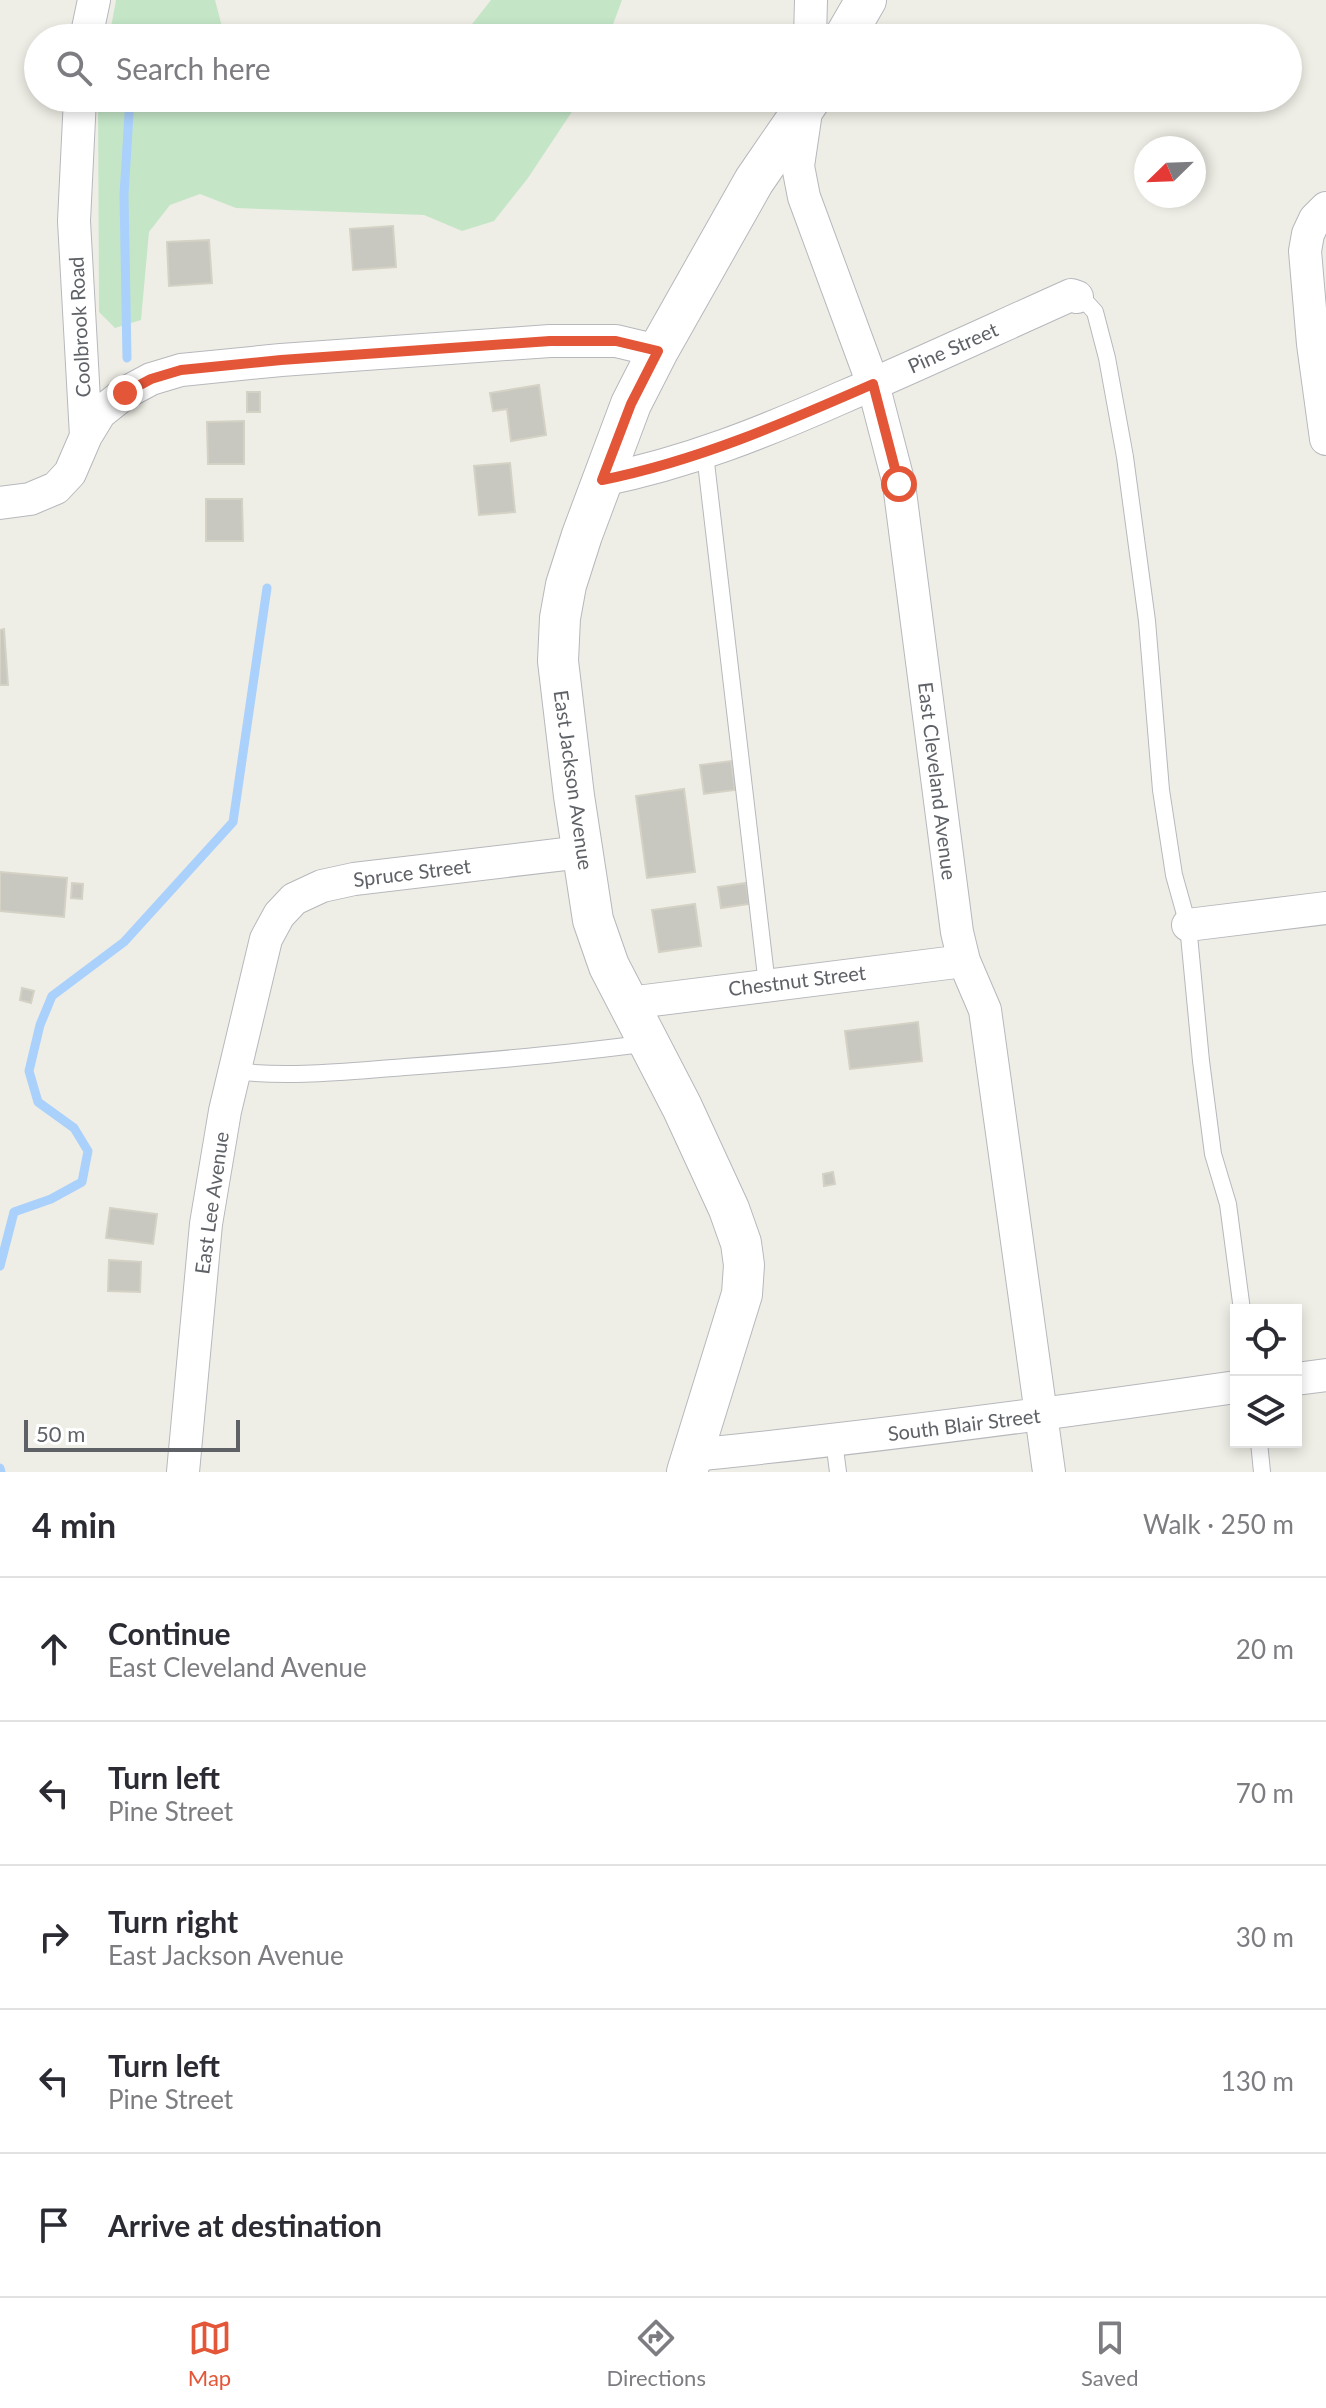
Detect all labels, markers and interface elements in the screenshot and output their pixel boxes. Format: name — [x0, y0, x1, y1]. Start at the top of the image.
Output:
search box — [24, 24, 1302, 112]
icon: search — [52, 46, 96, 90]
text: Search here — [116, 50, 271, 86]
north arrow — [1134, 136, 1206, 208]
street label: Coolbrook Road — [63, 256, 95, 398]
street label: Pine Street — [904, 317, 1001, 378]
route end — [107, 375, 143, 411]
route start — [881, 466, 917, 502]
street label: East Cleveland Avenue — [914, 681, 962, 881]
street label: East Jackson Avenue — [549, 688, 598, 871]
street label: Spruce Street — [352, 853, 472, 891]
street label: Chestnut Street — [727, 960, 867, 1000]
street label: East Lee Avenue — [189, 1130, 233, 1276]
map controls — [1230, 1304, 1302, 1448]
button: locate — [1230, 1304, 1302, 1376]
button: layers — [1230, 1376, 1302, 1448]
street label: South Blair Street — [886, 1403, 1042, 1445]
scale bar — [24, 1416, 240, 1452]
text: 50 m — [36, 1420, 85, 1447]
text: 4 min — [32, 1504, 116, 1545]
text: Walk · 250 m — [1143, 1508, 1294, 1540]
text: Continue — [108, 1615, 231, 1651]
icon: ahead — [32, 1627, 76, 1671]
text: 20 m — [1236, 1633, 1294, 1665]
text: East Cleveland Avenue — [108, 1651, 367, 1683]
text: Turn left — [108, 1759, 220, 1795]
icon: left — [32, 1771, 76, 1815]
text: 70 m — [1236, 1777, 1294, 1809]
text: Pine Street — [108, 1795, 233, 1827]
text: Turn right — [108, 1903, 238, 1939]
icon: right — [32, 1915, 76, 1959]
text: 30 m — [1236, 1921, 1294, 1953]
text: East Jackson Avenue — [108, 1939, 344, 1971]
text: Turn left — [108, 2047, 220, 2083]
icon: left — [32, 2059, 76, 2103]
text: 130 m — [1221, 2065, 1294, 2097]
text: Pine Street — [108, 2083, 233, 2115]
icon: arrive — [32, 2203, 76, 2247]
text: Arrive at destination — [108, 2207, 382, 2243]
tab: Map — [188, 2316, 232, 2391]
tab: Directions — [607, 2316, 706, 2391]
tab: Saved — [1081, 2316, 1138, 2391]

